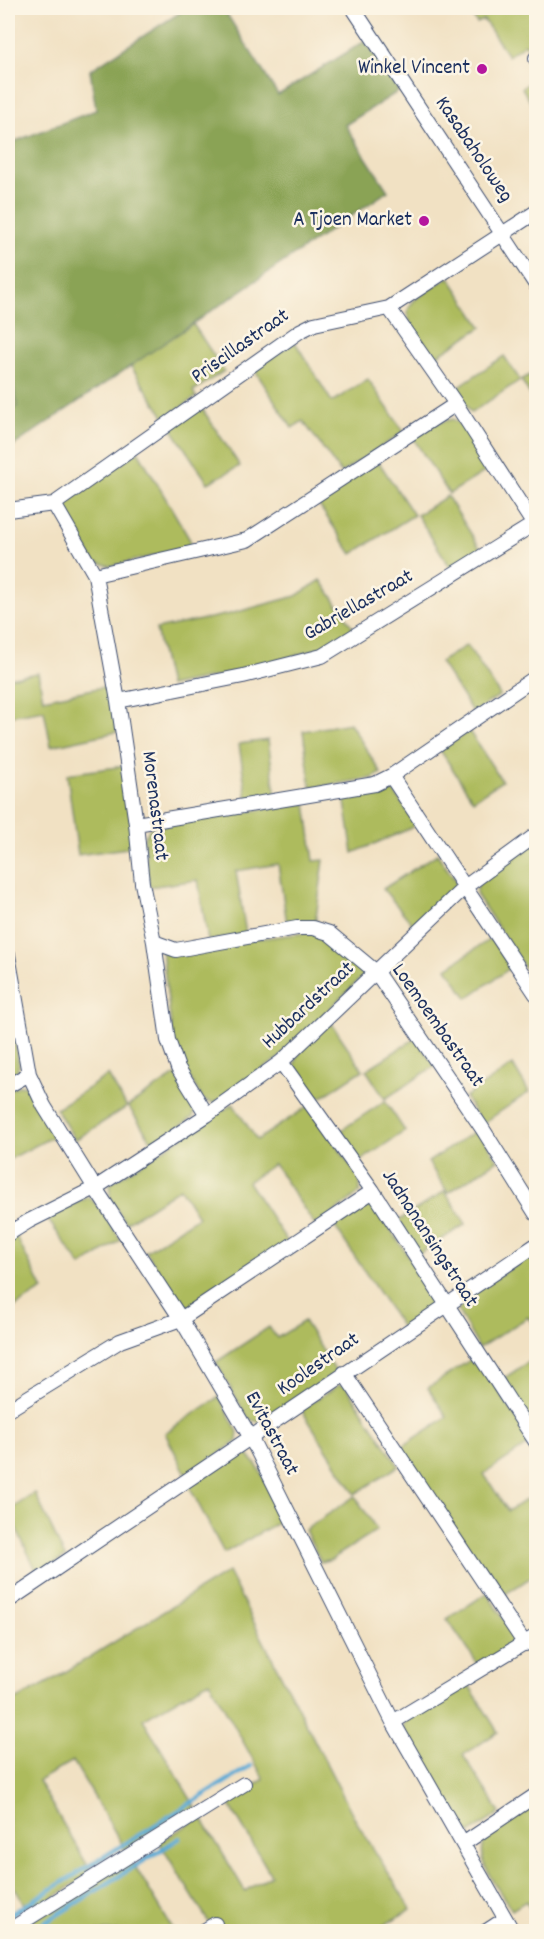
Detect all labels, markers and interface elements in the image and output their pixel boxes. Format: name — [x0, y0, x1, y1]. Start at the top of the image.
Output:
place label: Winkel Vincent — [358, 54, 470, 84]
marker: Winkel Vincent — [475, 62, 489, 76]
street label: Kasabaholoweg — [426, 91, 520, 209]
place label: A Tjoen Market — [293, 206, 412, 236]
marker: A Tjoen Market — [417, 214, 431, 228]
street label: Priscillastraat — [186, 302, 296, 392]
street label: Gabriellastraat — [299, 562, 420, 650]
street label: Morenastraat — [132, 750, 176, 863]
street label: Hubbardstraat — [256, 955, 362, 1057]
street label: Loemoembastraat — [383, 958, 491, 1094]
street label: Jadnanansingstraat — [373, 1164, 485, 1314]
street label: Koolestraat — [272, 1325, 366, 1404]
street label: Evitastraat — [236, 1387, 306, 1482]

